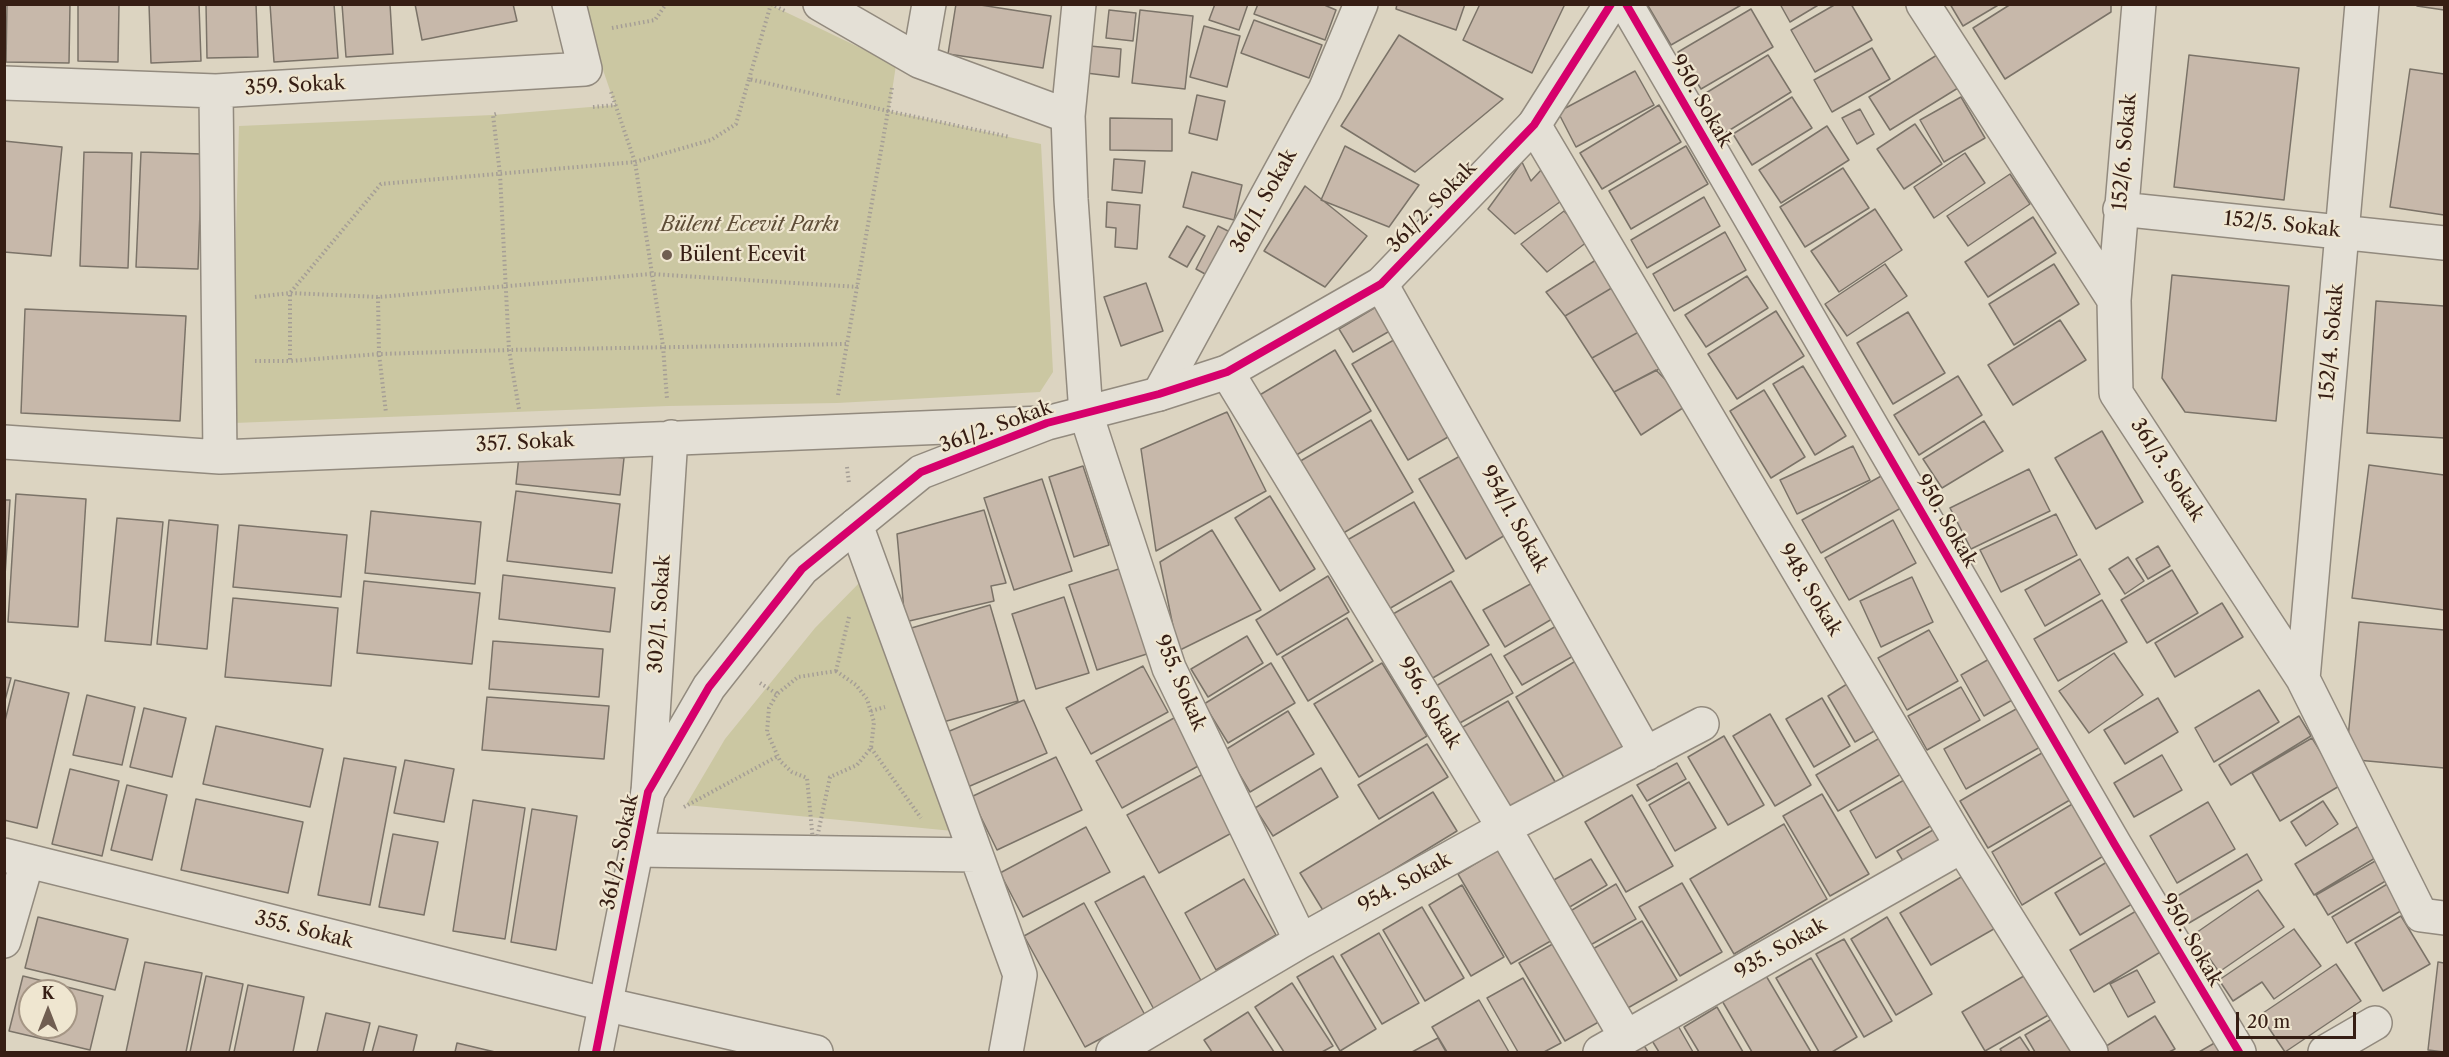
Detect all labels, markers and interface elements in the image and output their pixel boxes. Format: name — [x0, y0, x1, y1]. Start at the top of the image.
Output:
street label: 950. Sokak — [1665, 50, 1737, 152]
street label: 359. Sokak — [244, 71, 346, 101]
street label: 152/6. Sokak — [2108, 92, 2142, 212]
street label: 361/1. Sokak — [1226, 145, 1302, 257]
street label: 361/2. Sokak — [1382, 156, 1482, 258]
street label: 152/5. Sokak — [2223, 207, 2341, 243]
park label: Bülent Ecevit Parkı — [661, 213, 839, 237]
place label: Bülent Ecevit — [679, 243, 806, 267]
marker: Bülent Ecevit — [660, 248, 674, 262]
street label: 152/4. Sokak — [2315, 283, 2349, 401]
street label: 361/2. Sokak — [936, 396, 1056, 458]
street label: 361/3. Sokak — [2125, 414, 2209, 526]
street label: 357. Sokak — [475, 428, 575, 458]
street label: 954/1. Sokak — [1475, 462, 1553, 576]
street label: 950. Sokak — [1910, 470, 1982, 572]
street label: 948. Sokak — [1773, 540, 1847, 640]
street label: 302/1. Sokak — [644, 554, 676, 674]
street label: 955. Sokak — [1149, 632, 1211, 734]
street label: 956. Sokak — [1392, 653, 1466, 753]
street label: 361/2. Sokak — [596, 792, 644, 912]
street label: 954. Sokak — [1354, 848, 1456, 918]
street label: 950. Sokak — [2155, 889, 2227, 991]
street label: 355. Sokak — [252, 906, 356, 954]
street label: 935. Sokak — [1731, 913, 1831, 985]
north arrow — [18, 979, 78, 1039]
text: K — [42, 983, 54, 1003]
scale bar — [2239, 1000, 2359, 1038]
text: 20 m — [2247, 1011, 2290, 1033]

